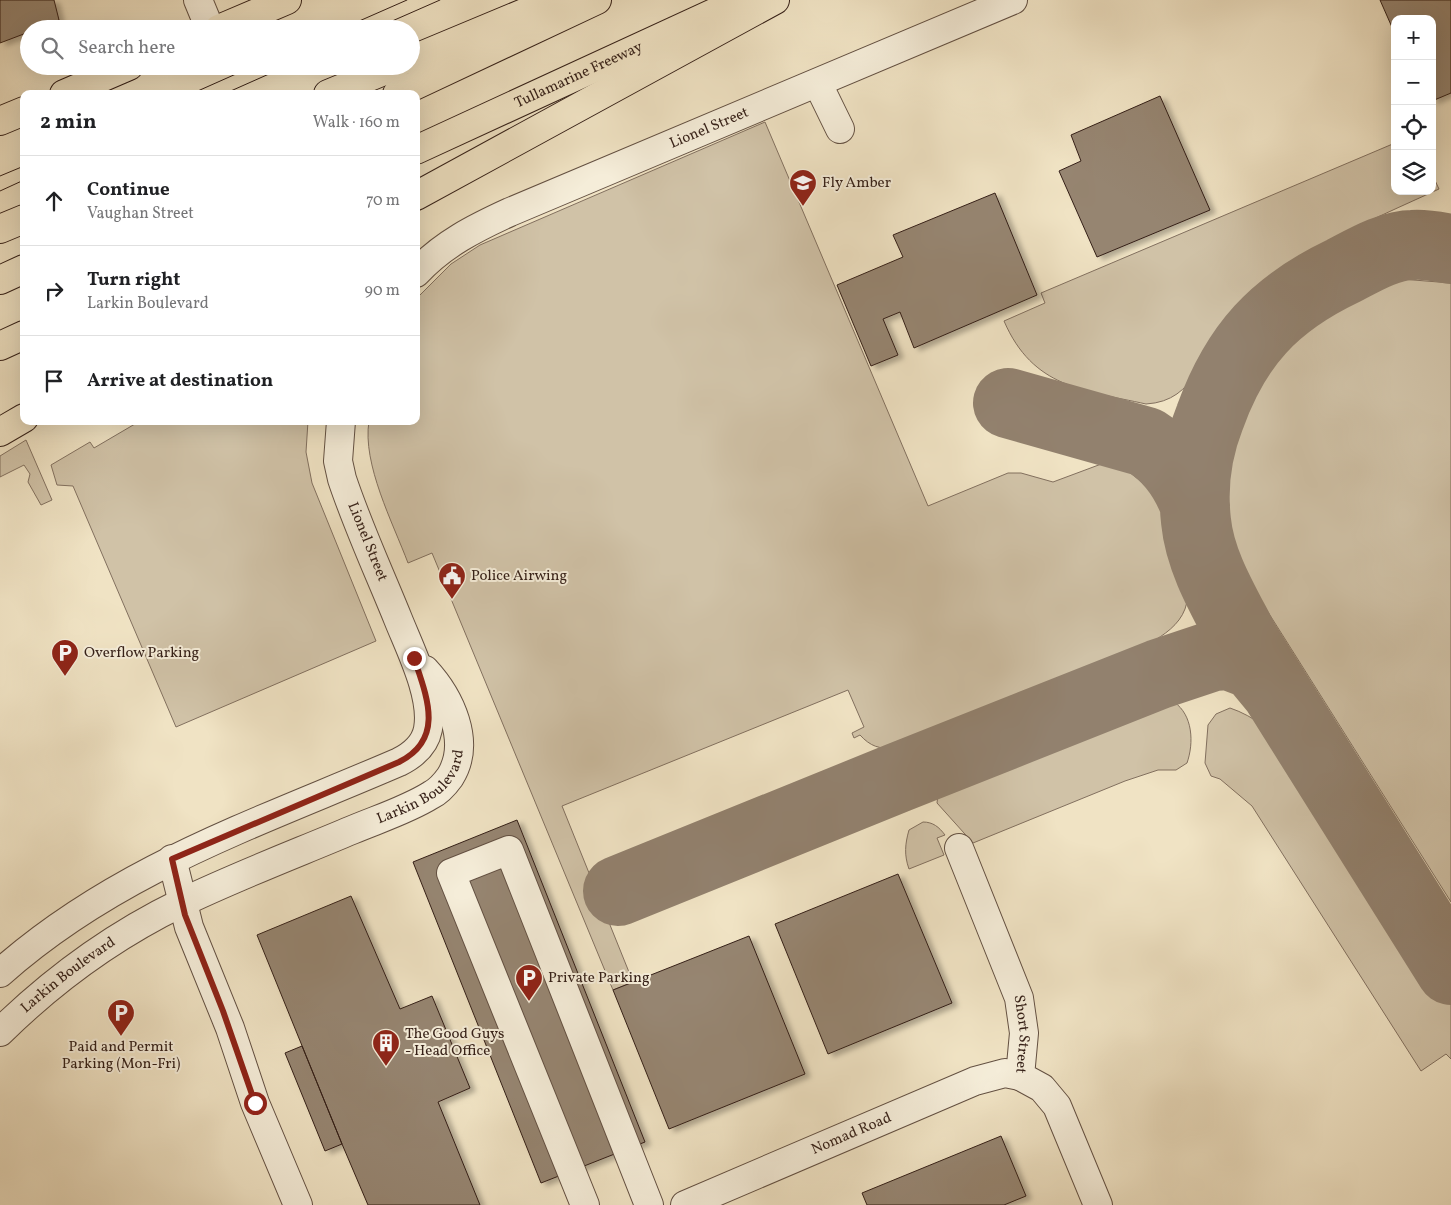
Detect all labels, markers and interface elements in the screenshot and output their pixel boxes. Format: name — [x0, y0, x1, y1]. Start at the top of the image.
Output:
map controls — [1391, 15, 1436, 195]
button: + — [1391, 15, 1436, 60]
search box — [20, 20, 420, 75]
icon: search — [38, 34, 66, 62]
text: Search here — [78, 35, 175, 61]
street label: Tullamarine Freeway — [511, 37, 646, 114]
button: − — [1391, 60, 1436, 105]
street label: Lionel Street — [666, 102, 752, 154]
button: locate — [1391, 105, 1436, 150]
text: 2 min — [40, 108, 97, 137]
text: Walk · 160 m — [313, 112, 400, 134]
button: layers — [1391, 150, 1436, 195]
school or university icon: Fly Amber — [788, 168, 818, 207]
place label: Fly Amber — [822, 173, 891, 194]
text: Continue — [87, 177, 170, 203]
icon: ahead — [40, 187, 68, 215]
text: 70 m — [366, 190, 400, 212]
text: Vaughan Street — [87, 203, 194, 225]
text: Turn right — [87, 267, 180, 293]
icon: right — [40, 277, 68, 305]
text: 90 m — [364, 280, 400, 302]
text: Larkin Boulevard — [87, 293, 209, 315]
icon: arrive — [40, 367, 68, 395]
text: Arrive at destination — [87, 368, 273, 394]
street label: Lionel Street — [342, 499, 392, 585]
public building icon: Police Airwing — [437, 561, 467, 600]
place label: Police Airwing — [471, 566, 568, 587]
parking icon: Overflow Parking — [50, 638, 80, 677]
place label: Overflow Parking — [84, 643, 200, 664]
route end — [403, 647, 426, 670]
street label: Larkin Boulevard — [374, 748, 469, 830]
street label: Larkin Boulevard — [16, 932, 120, 1018]
parking icon: Private Parking — [514, 963, 544, 1002]
place label: Private Parking — [548, 968, 650, 989]
street label: Short Street — [1008, 993, 1035, 1074]
parking icon: Paid and Permit Parking (Mon-Fri) — [106, 998, 136, 1037]
place label: The Good Guys - Head Office — [405, 1024, 504, 1062]
building icon: The Good Guys - Head Office — [371, 1028, 401, 1067]
place label: Paid and Permit Parking (Mon-Fri) — [62, 1037, 180, 1075]
route start — [244, 1092, 267, 1115]
street label: Nomad Road — [808, 1107, 895, 1160]

